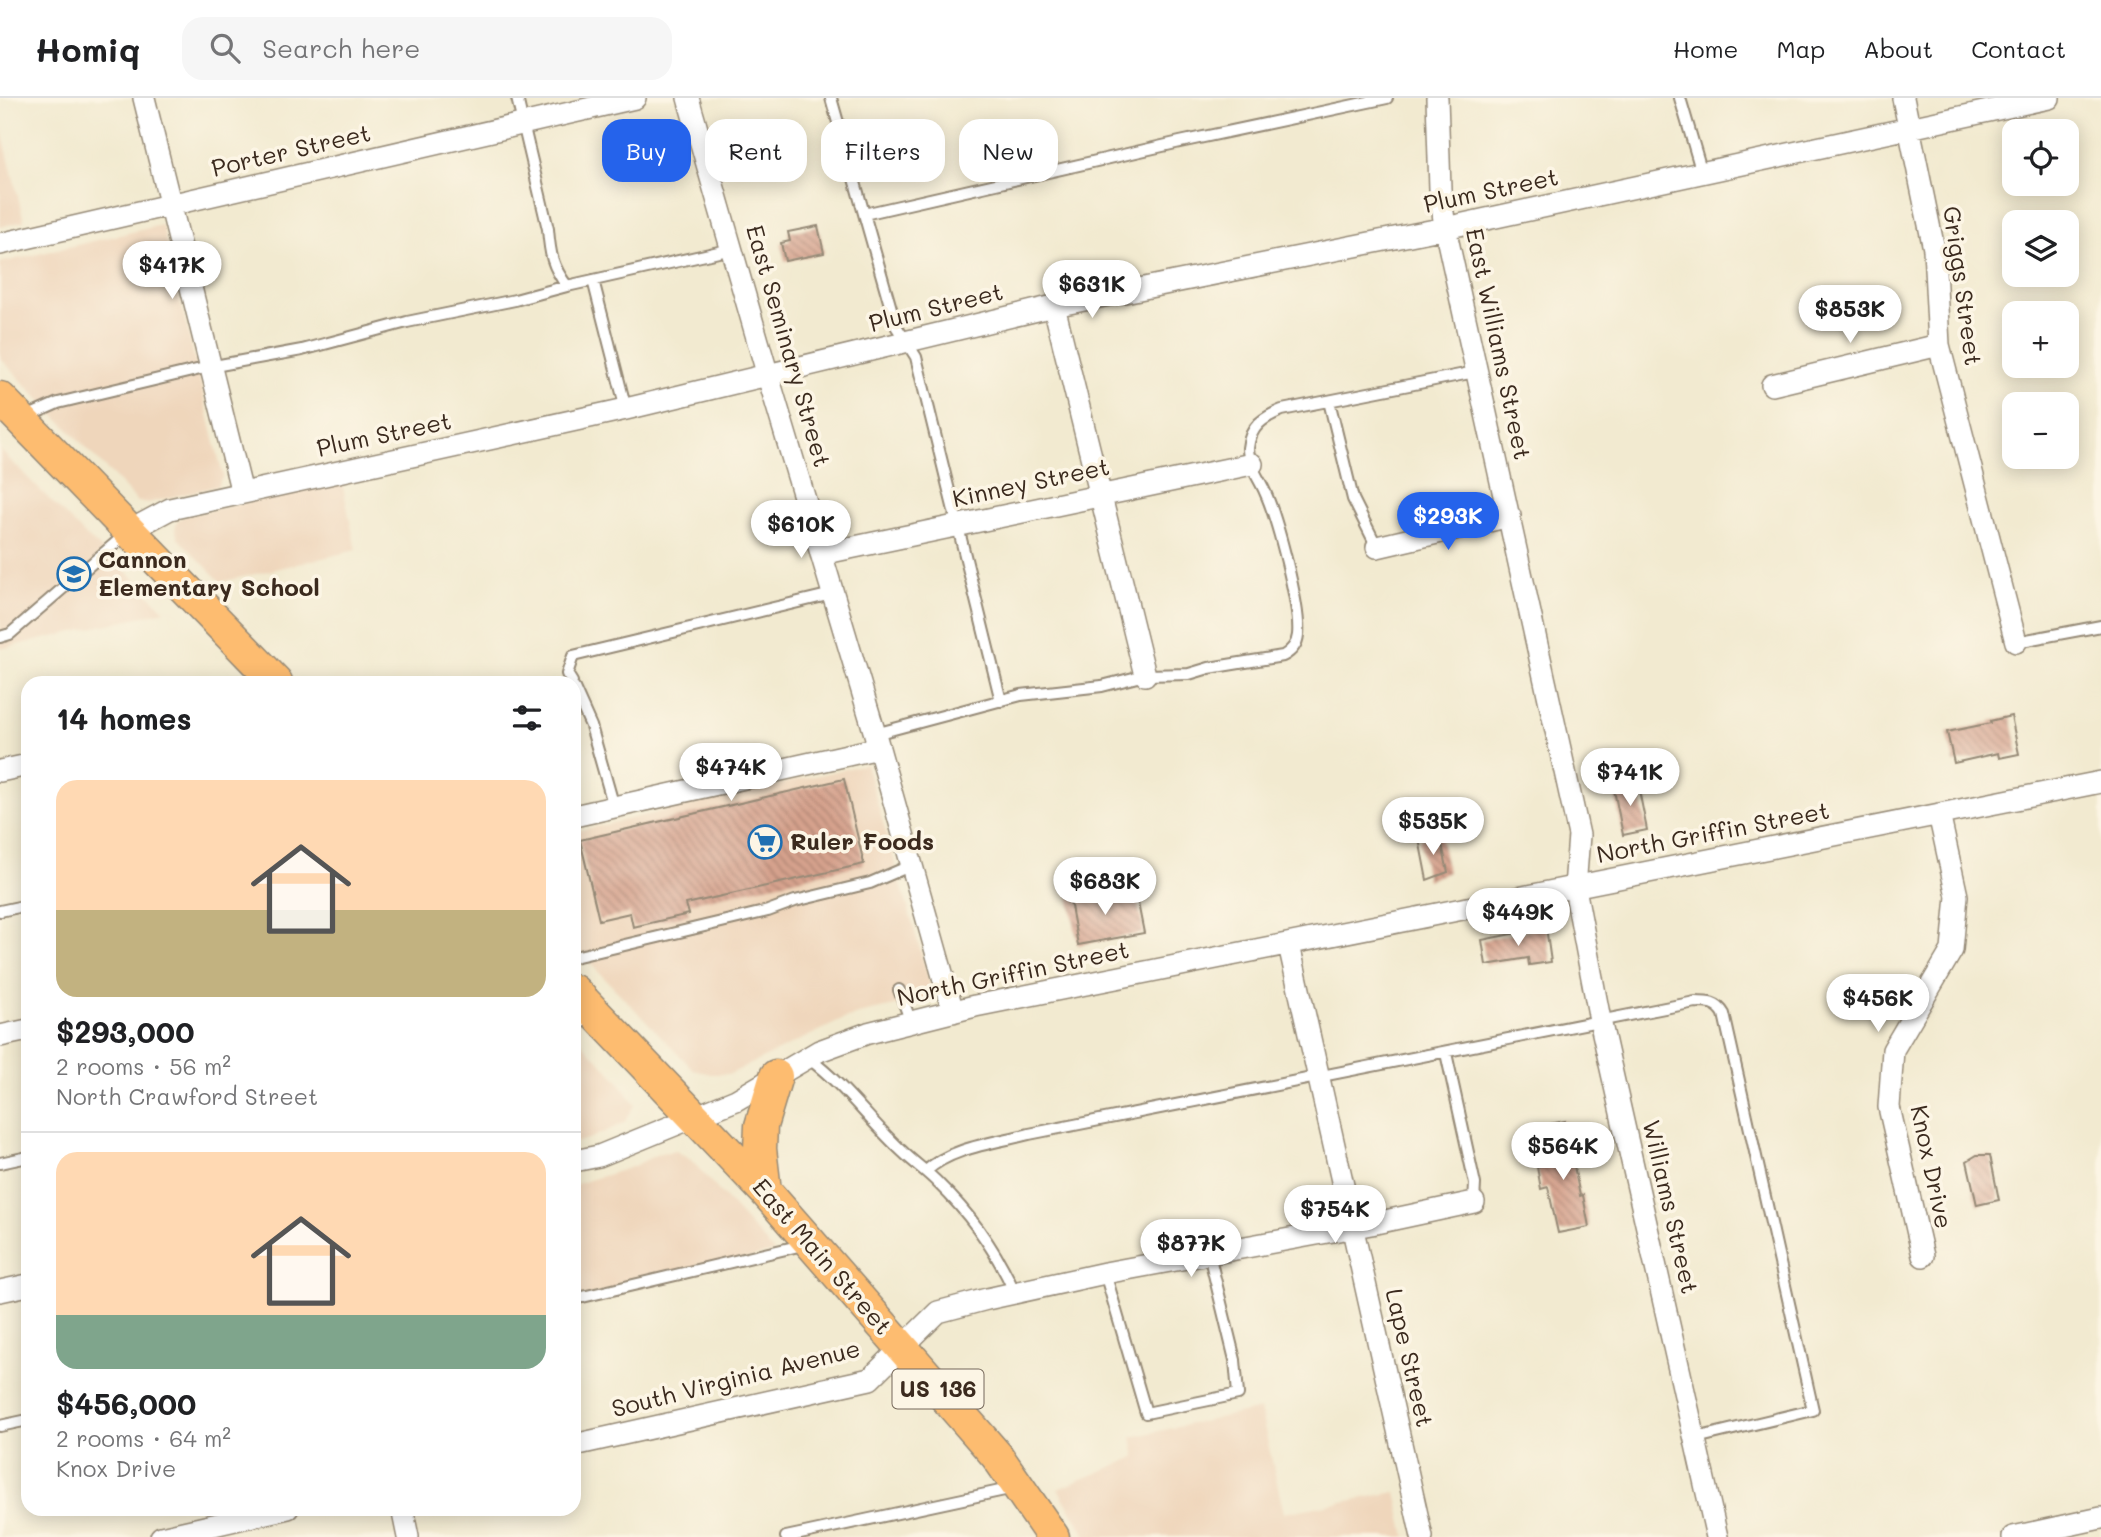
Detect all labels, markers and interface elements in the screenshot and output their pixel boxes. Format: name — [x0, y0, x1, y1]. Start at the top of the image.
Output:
search box — [182, 17, 672, 80]
text: Homiq — [35, 27, 140, 70]
icon: search — [206, 29, 244, 67]
text: Search here — [262, 31, 420, 65]
text: Home — [1673, 33, 1738, 64]
text: Map — [1776, 33, 1825, 64]
text: About — [1863, 33, 1933, 64]
text: Contact — [1971, 33, 2066, 64]
street label: Porter Street — [208, 116, 373, 183]
chip: Buy — [602, 119, 691, 182]
chip: Rent — [705, 119, 807, 182]
chip: Filters — [821, 119, 945, 182]
chip: New — [959, 119, 1058, 182]
map controls — [2002, 119, 2079, 469]
button: locate — [2002, 119, 2079, 196]
street label: Plum Street — [1420, 160, 1561, 219]
street label: Griggs Street — [1937, 204, 1990, 368]
button: layers — [2002, 210, 2079, 287]
street label: East Seminary Street — [740, 221, 839, 470]
street label: East Williams Street — [1460, 225, 1539, 462]
pin: $417K — [123, 242, 221, 301]
text: $417K — [139, 249, 205, 279]
pin: $631K — [1043, 260, 1141, 320]
text: $631K — [1058, 268, 1126, 298]
street label: Plum Street — [865, 275, 1006, 338]
pin: $853K — [1801, 286, 1899, 345]
text: $853K — [1815, 293, 1885, 323]
button: + — [2002, 301, 2079, 378]
button: − — [2002, 392, 2079, 469]
street label: Plum Street — [313, 404, 454, 463]
street label: Kinney Street — [949, 450, 1112, 513]
pin: $293K — [1399, 492, 1497, 552]
pin: $610K — [752, 500, 850, 560]
text: $293K — [1413, 500, 1483, 530]
text: $610K — [767, 508, 835, 538]
place label: Cannon Elementary School — [98, 543, 320, 602]
school or university icon: Cannon Elementary School — [55, 555, 93, 593]
text: 14 homes — [56, 698, 192, 738]
icon: filters — [508, 699, 546, 737]
pin: $474K — [682, 744, 780, 803]
pin: $741K — [1581, 748, 1679, 808]
text: $474K — [695, 751, 767, 781]
text: $741K — [1597, 756, 1663, 786]
street label: North Griffin Street — [1594, 794, 1832, 869]
pin: $535K — [1384, 798, 1482, 857]
text: $535K — [1398, 805, 1468, 835]
supermarket icon: Ruler Foods — [746, 823, 784, 861]
place label: Ruler Foods — [790, 825, 934, 856]
icon: home — [238, 826, 364, 952]
pin: $683K — [1056, 858, 1154, 917]
text: $683K — [1069, 865, 1141, 895]
pin: $449K — [1469, 888, 1567, 948]
text: $449K — [1482, 896, 1554, 926]
street label: North Griffin Street — [894, 933, 1131, 1012]
pin: $456K — [1829, 974, 1927, 1034]
text: $456K — [1842, 982, 1914, 1012]
text: $293,000 — [56, 1011, 194, 1051]
text: 2 rooms · 56 m² — [56, 1051, 231, 1081]
text: North Crawford Street — [56, 1081, 318, 1111]
street label: Knox Drive — [1904, 1102, 1961, 1231]
street label: Williams Street — [1636, 1117, 1707, 1297]
pin: $564K — [1514, 1122, 1612, 1182]
text: $564K — [1527, 1130, 1599, 1160]
street label: East Main Street — [747, 1171, 900, 1341]
pin: $754K — [1286, 1186, 1384, 1245]
text: $754K — [1300, 1193, 1370, 1223]
icon: home — [238, 1198, 364, 1324]
pin: $877K — [1142, 1220, 1240, 1279]
text: $877K — [1156, 1227, 1226, 1257]
street label: Lape Street — [1379, 1285, 1441, 1430]
street label: South Virginia Avenue — [608, 1332, 863, 1423]
road number: US 136 — [892, 1370, 984, 1408]
text: $456,000 — [56, 1383, 196, 1423]
text: 2 rooms · 64 m² — [56, 1423, 231, 1453]
text: Knox Drive — [56, 1453, 176, 1483]

